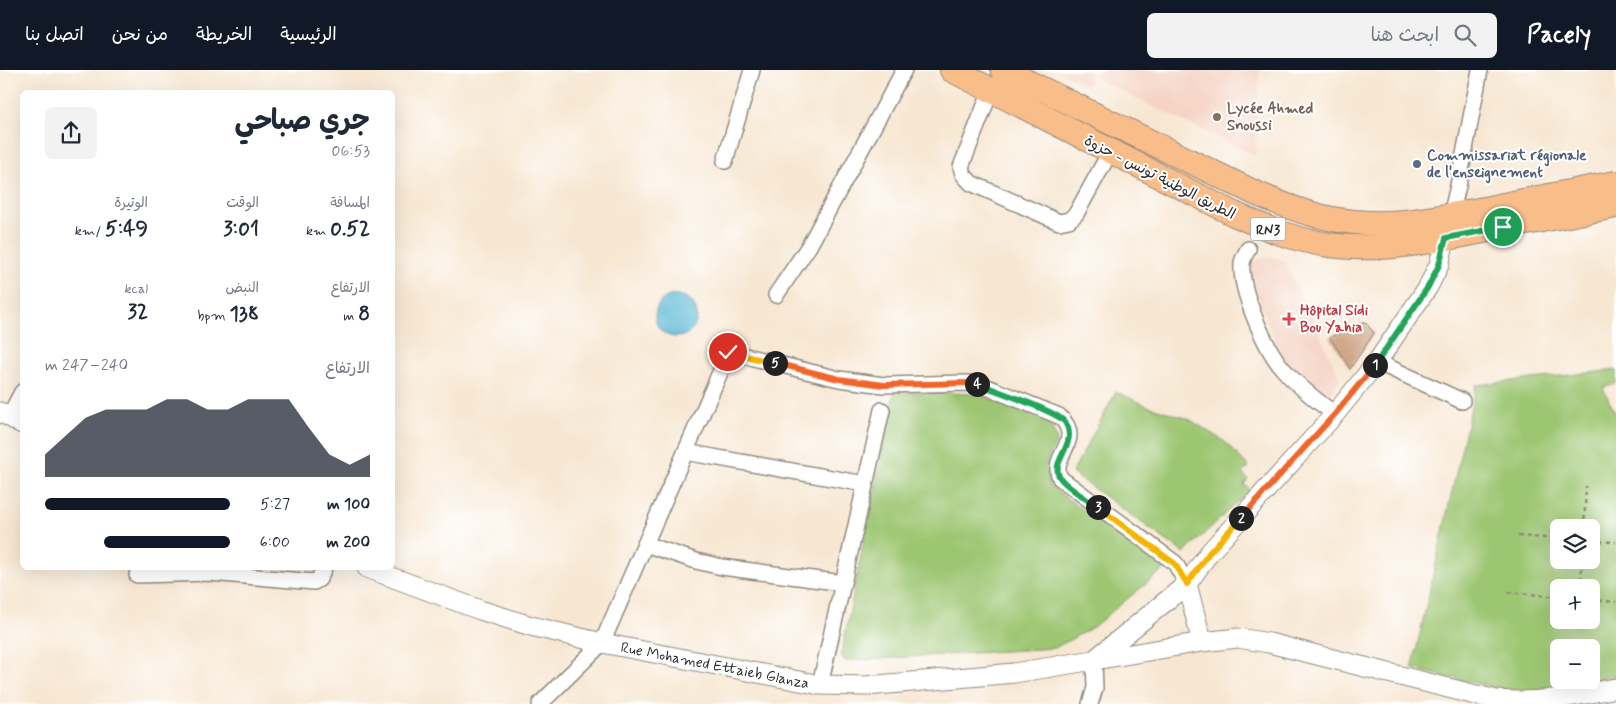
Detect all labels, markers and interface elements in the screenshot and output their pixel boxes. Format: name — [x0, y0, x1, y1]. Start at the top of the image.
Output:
search box — [1147, 13, 1497, 58]
text: Pacely — [1527, 20, 1591, 51]
icon: search — [1451, 21, 1479, 49]
text: اتصل بنا — [25, 23, 84, 47]
text: من نحن — [112, 23, 168, 47]
text: الخريطة — [196, 23, 252, 47]
text: الرئيسية — [280, 23, 337, 47]
text: ابحث هنا — [1370, 23, 1439, 48]
place label: Lycée Ahmed Snoussi — [1227, 99, 1314, 136]
text: جري صباحي — [235, 103, 370, 140]
button: share — [45, 107, 97, 159]
marker: Lycée Ahmed Snoussi — [1211, 111, 1223, 123]
street label: الطريق الوطنية تونس - حزوة — [1080, 131, 1239, 225]
text: 06:53 — [332, 141, 370, 162]
place label: Commissariat régionale de l'enseignement — [1427, 146, 1587, 184]
marker: Commissariat régionale de l'enseignement — [1411, 158, 1423, 170]
text: الوتيرة — [114, 194, 148, 212]
text: الوقت — [226, 194, 259, 212]
text: المسافة — [330, 194, 370, 212]
pin — [1482, 206, 1524, 248]
icon: arrive — [1489, 213, 1517, 241]
text: 5:49 — [105, 215, 148, 243]
text: 3:01 — [223, 215, 259, 243]
text: 0.52 — [330, 215, 370, 243]
road number: RN3 — [1250, 218, 1286, 240]
text: /km — [75, 222, 105, 240]
text: km — [306, 222, 330, 240]
text: النبض — [226, 279, 259, 297]
text: الارتفاع — [331, 279, 370, 297]
text: kcal — [124, 280, 148, 298]
text: 32 — [127, 298, 148, 326]
text: 138 — [229, 300, 259, 328]
text: 8 — [358, 300, 370, 328]
place label: Hôpital Sidi Bou Yahia — [1300, 301, 1369, 338]
text: bpm — [197, 307, 229, 325]
text: m — [343, 307, 358, 325]
marker: Hôpital Sidi Bou Yahia — [1282, 312, 1296, 326]
pin — [707, 331, 749, 373]
icon: check — [714, 338, 742, 366]
pin: 5 — [762, 350, 788, 376]
pin: 1 — [1362, 352, 1388, 378]
text: 5 — [771, 354, 780, 372]
text: 240–247 m — [45, 355, 128, 376]
text: 1 — [1372, 356, 1379, 374]
text: الارتفاع — [325, 358, 370, 379]
pin: 4 — [964, 372, 990, 396]
text: 4 — [973, 375, 982, 393]
text: 5:27 — [260, 494, 290, 515]
text: 100 m — [327, 494, 370, 515]
pin: 3 — [1086, 494, 1110, 520]
text: 3 — [1095, 498, 1102, 516]
pin: 2 — [1228, 506, 1254, 530]
text: 2 — [1238, 509, 1245, 527]
map controls — [1550, 519, 1600, 689]
button: layers — [1550, 519, 1600, 569]
text: 6:00 — [259, 532, 290, 553]
text: 200 m — [326, 532, 370, 553]
button: + — [1550, 579, 1600, 629]
street label: Rue Mohamed Ettaieb Glanza — [619, 638, 811, 694]
button: − — [1550, 639, 1600, 689]

